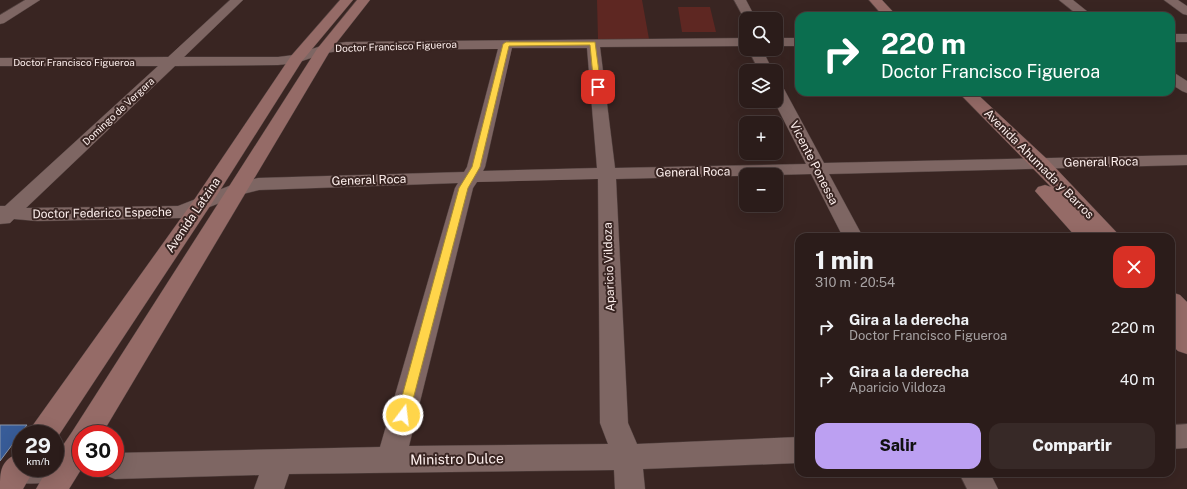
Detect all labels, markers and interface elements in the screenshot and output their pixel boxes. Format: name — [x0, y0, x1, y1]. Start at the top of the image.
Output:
map controls — [739, 12, 783, 212]
button: search — [739, 12, 783, 56]
text: 220 m — [881, 27, 966, 60]
icon: right — [815, 28, 867, 80]
street label: Doctor Francisco Figueroa — [335, 38, 457, 54]
street label: Doctor Francisco Figueroa — [13, 56, 135, 68]
text: Doctor Francisco Figueroa — [881, 61, 1100, 82]
button: layers — [739, 64, 783, 108]
pin — [581, 70, 615, 104]
street label: Domingo de Vergara — [80, 75, 156, 147]
icon: arrive — [587, 76, 609, 98]
street label: Avenida Ahumada y Barros — [981, 106, 1097, 222]
button: + — [739, 116, 783, 160]
street label: Vicente Ponessa — [787, 119, 841, 207]
street label: General Roca — [1064, 154, 1138, 170]
street label: General Roca — [656, 164, 730, 180]
button: − — [739, 168, 783, 212]
street label: General Roca — [331, 172, 407, 188]
street label: Avenida Latzina — [163, 175, 223, 255]
street label: Doctor Federico Espeche — [32, 205, 172, 221]
street label: Aparicio Vildoza — [600, 222, 618, 312]
text: 1 min — [815, 246, 874, 274]
button: close — [1113, 246, 1155, 288]
text: 310 m · 20:54 — [815, 275, 895, 290]
text: Gira a la derecha — [849, 311, 969, 328]
icon: right — [815, 316, 837, 338]
text: 220 m — [1111, 319, 1155, 336]
text: Doctor Francisco Figueroa — [849, 328, 1007, 343]
text: Gira a la derecha — [849, 363, 969, 380]
icon: right — [815, 368, 837, 390]
text: 40 m — [1120, 371, 1155, 388]
text: Aparicio Vildoza — [849, 380, 946, 395]
position arrow — [382, 394, 424, 436]
button: Salir — [815, 423, 981, 469]
button: Compartir — [989, 423, 1155, 469]
speed limit sign: 30 — [72, 425, 124, 477]
text: 29 — [25, 434, 51, 458]
street label: Ministro Dulce — [410, 450, 504, 468]
text: km/h — [26, 455, 50, 467]

